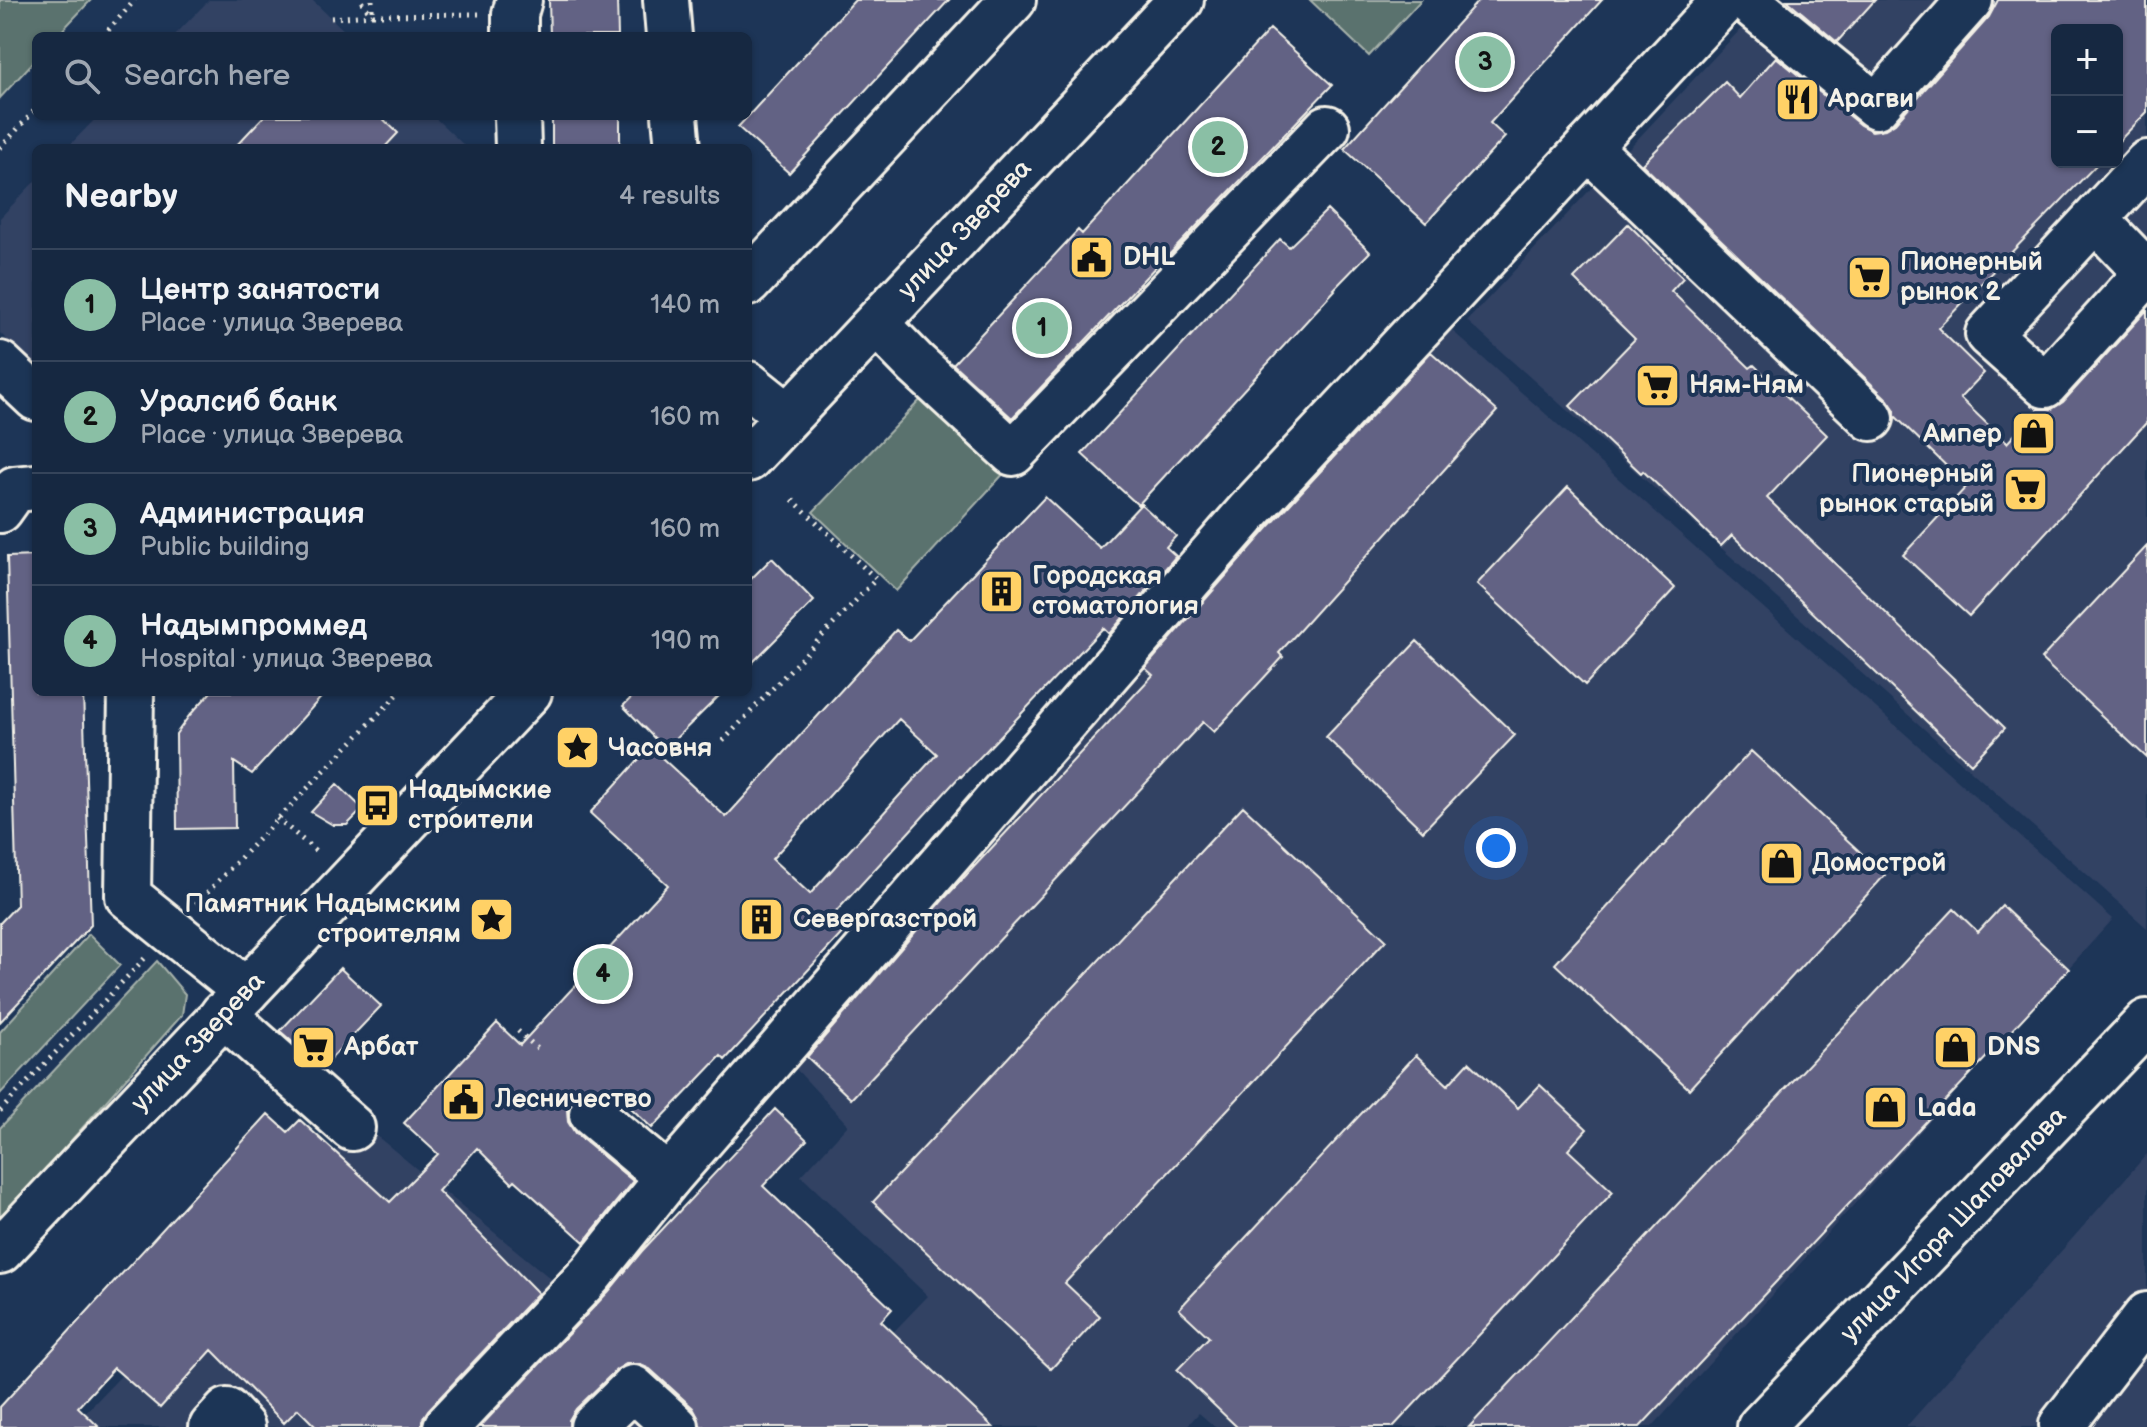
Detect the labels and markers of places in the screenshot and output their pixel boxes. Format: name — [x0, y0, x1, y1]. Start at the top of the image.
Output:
pin: 3 — [1459, 32, 1511, 92]
restaurant icon: Арагви — [1773, 75, 1821, 123]
place label: Арагви — [1827, 84, 1914, 115]
pin: 2 — [1192, 117, 1244, 177]
public building icon: DHL — [1068, 233, 1116, 281]
place label: DHL — [1123, 242, 1175, 273]
place label: Пионерный рынок 2 — [1900, 247, 2043, 308]
supermarket icon: Пионерный рынок 2 — [1845, 253, 1893, 301]
pin: 1 — [1016, 298, 1068, 358]
supermarket icon: Ням-Ням — [1634, 361, 1682, 409]
place label: Ням-Ням — [1689, 370, 1804, 401]
shop icon: Ампер — [2009, 410, 2057, 458]
place label: Ампер — [1922, 419, 2003, 450]
place label: Пионерный рынок старый — [1819, 459, 1994, 520]
supermarket icon: Пионерный рынок старый — [2001, 465, 2049, 513]
place label: Городская стоматология — [1032, 561, 1199, 622]
building icon: Городская стоматология — [977, 567, 1025, 615]
place icon: Часовня — [553, 724, 601, 772]
place label: Часовня — [608, 733, 712, 764]
place label: Надымские строители — [408, 775, 551, 836]
bus stop icon: Надымские строители — [353, 781, 401, 829]
shop icon: Домострой — [1757, 839, 1805, 887]
place label: Домострой — [1812, 848, 1946, 879]
place label: Памятник Надымским строителям — [184, 889, 461, 950]
place icon: Памятник Надымским строителям — [468, 895, 516, 943]
building icon: Севергазстрой — [738, 895, 786, 943]
place label: Севергазстрой — [793, 904, 977, 935]
pin: 4 — [577, 944, 629, 1004]
supermarket icon: Арбат — [289, 1023, 337, 1071]
shop icon: DNS — [1932, 1023, 1980, 1071]
place label: Арбат — [343, 1032, 419, 1063]
place label: DNS — [1987, 1032, 2040, 1063]
public building icon: Лесничество — [440, 1075, 488, 1123]
place label: Лесничество — [494, 1084, 652, 1115]
shop icon: Lada — [1862, 1084, 1910, 1132]
place label: Lada — [1917, 1093, 1977, 1124]

